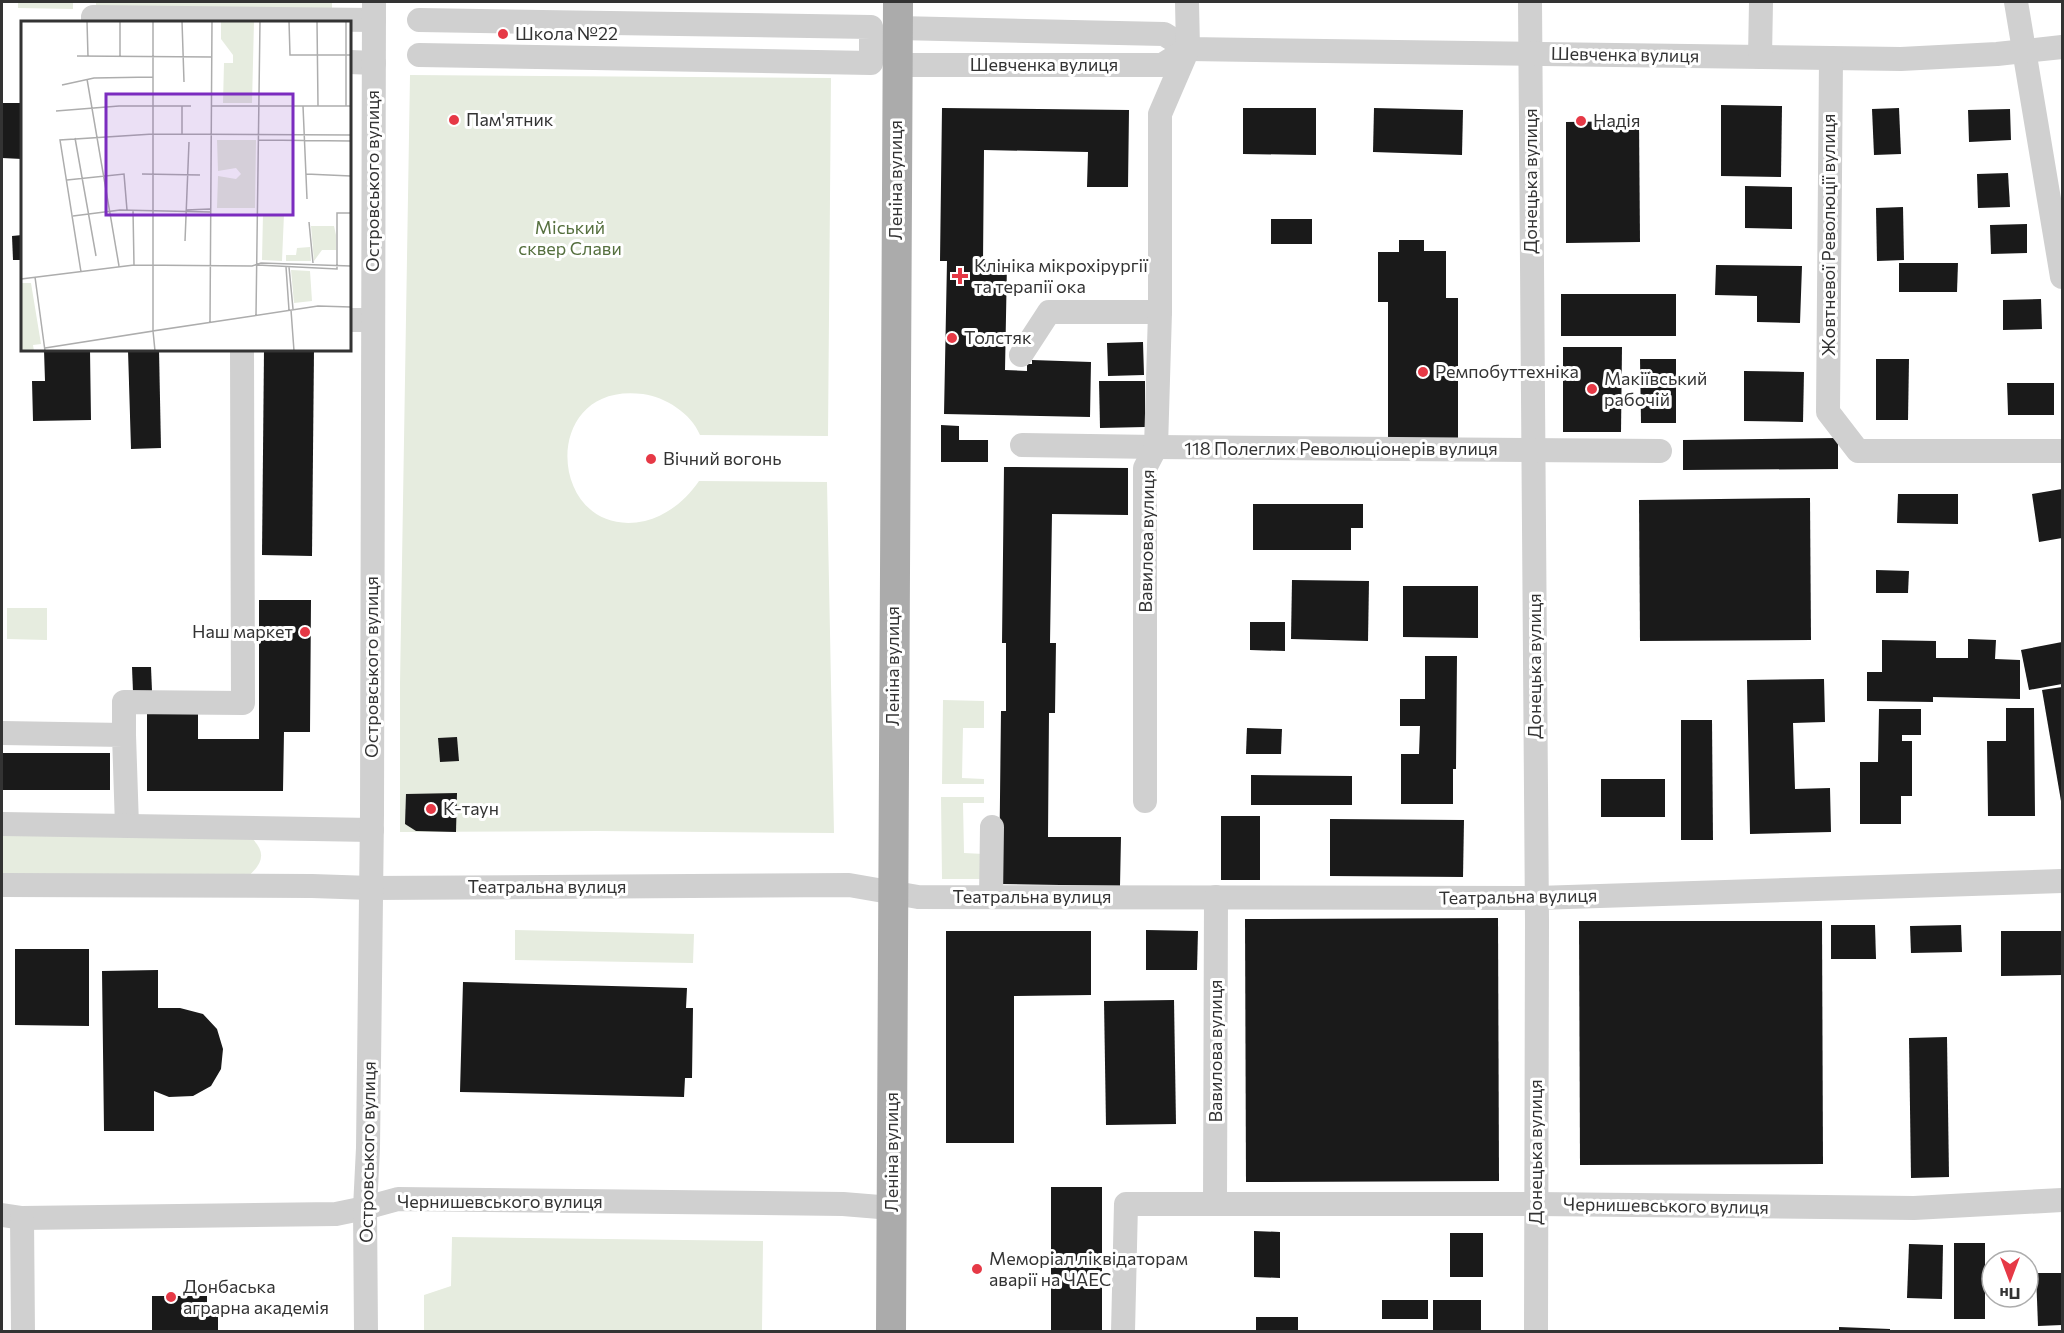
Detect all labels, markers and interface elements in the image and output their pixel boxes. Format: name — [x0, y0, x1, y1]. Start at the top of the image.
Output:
inset map — [21, 21, 351, 351]
place label: Школа №22 — [515, 22, 618, 44]
marker: Школа №22 — [496, 27, 510, 41]
street label: Шевченка вулиця — [1551, 42, 1699, 66]
street label: Шевченка вулиця — [970, 53, 1118, 75]
street label: Островського вулиця — [361, 90, 383, 272]
place label: Пам'ятник — [466, 108, 554, 130]
street label: Донецька вулиця — [1519, 108, 1541, 254]
place label: Надія — [1593, 109, 1640, 131]
marker: Пам'ятник — [447, 113, 461, 127]
marker: Надія — [1574, 114, 1588, 128]
street label: Жовтневої Революції вулиця — [1817, 114, 1839, 356]
street label: Леніна вулиця — [884, 120, 906, 240]
park label: Міський сквер Слави — [518, 216, 622, 259]
place label: Клініка мікрохірургії та терапії ока — [974, 254, 1148, 297]
marker: Клініка мікрохірургії та терапії ока — [951, 267, 969, 285]
place label: Толстяк — [964, 326, 1032, 348]
marker: Толстяк — [945, 331, 959, 345]
place label: Ремпобуттехніка — [1435, 360, 1579, 382]
marker: Ремпобуттехніка — [1416, 365, 1430, 379]
place label: Макіївський рабочій — [1604, 367, 1707, 410]
marker: Макіївський рабочій — [1585, 382, 1599, 396]
street label: 118 Полеглих Революціонерів вулиця — [1184, 437, 1498, 459]
place label: Вічний вогонь — [663, 447, 781, 469]
marker: Вічний вогонь — [644, 452, 658, 466]
street label: Вавилова вулиця — [1134, 469, 1158, 613]
street label: Островського вулиця — [360, 576, 382, 758]
street label: Донецька вулиця — [1523, 593, 1545, 739]
street label: Леніна вулиця — [881, 606, 903, 726]
place label: Наш маркет — [192, 620, 294, 642]
marker: Наш маркет — [298, 625, 312, 639]
place label: K-таун — [443, 797, 499, 819]
marker: K-таун — [424, 802, 438, 816]
street label: Театральна вулиця — [468, 875, 626, 897]
street label: Театральна вулиця — [1438, 884, 1598, 908]
street label: Театральна вулиця — [953, 885, 1111, 907]
street label: Вавилова вулиця — [1204, 979, 1226, 1123]
street label: Островського вулиця — [354, 1061, 380, 1243]
street label: Донецька вулиця — [1524, 1079, 1546, 1225]
street label: Леніна вулиця — [880, 1092, 902, 1212]
street label: Чернишевського вулиця — [397, 1190, 603, 1212]
street label: Чернишевського вулиця — [1563, 1192, 1769, 1218]
place label: Меморіал ліквідаторам аварії на ЧАЕС — [989, 1247, 1188, 1290]
north arrow — [1980, 1249, 2040, 1309]
marker: Меморіал ліквідаторам аварії на ЧАЕС — [970, 1262, 984, 1276]
place label: Донбаська аграрна академія — [183, 1275, 329, 1318]
text: Пн — [1999, 1285, 2021, 1304]
marker: Донбаська аграрна академія — [164, 1290, 178, 1304]

